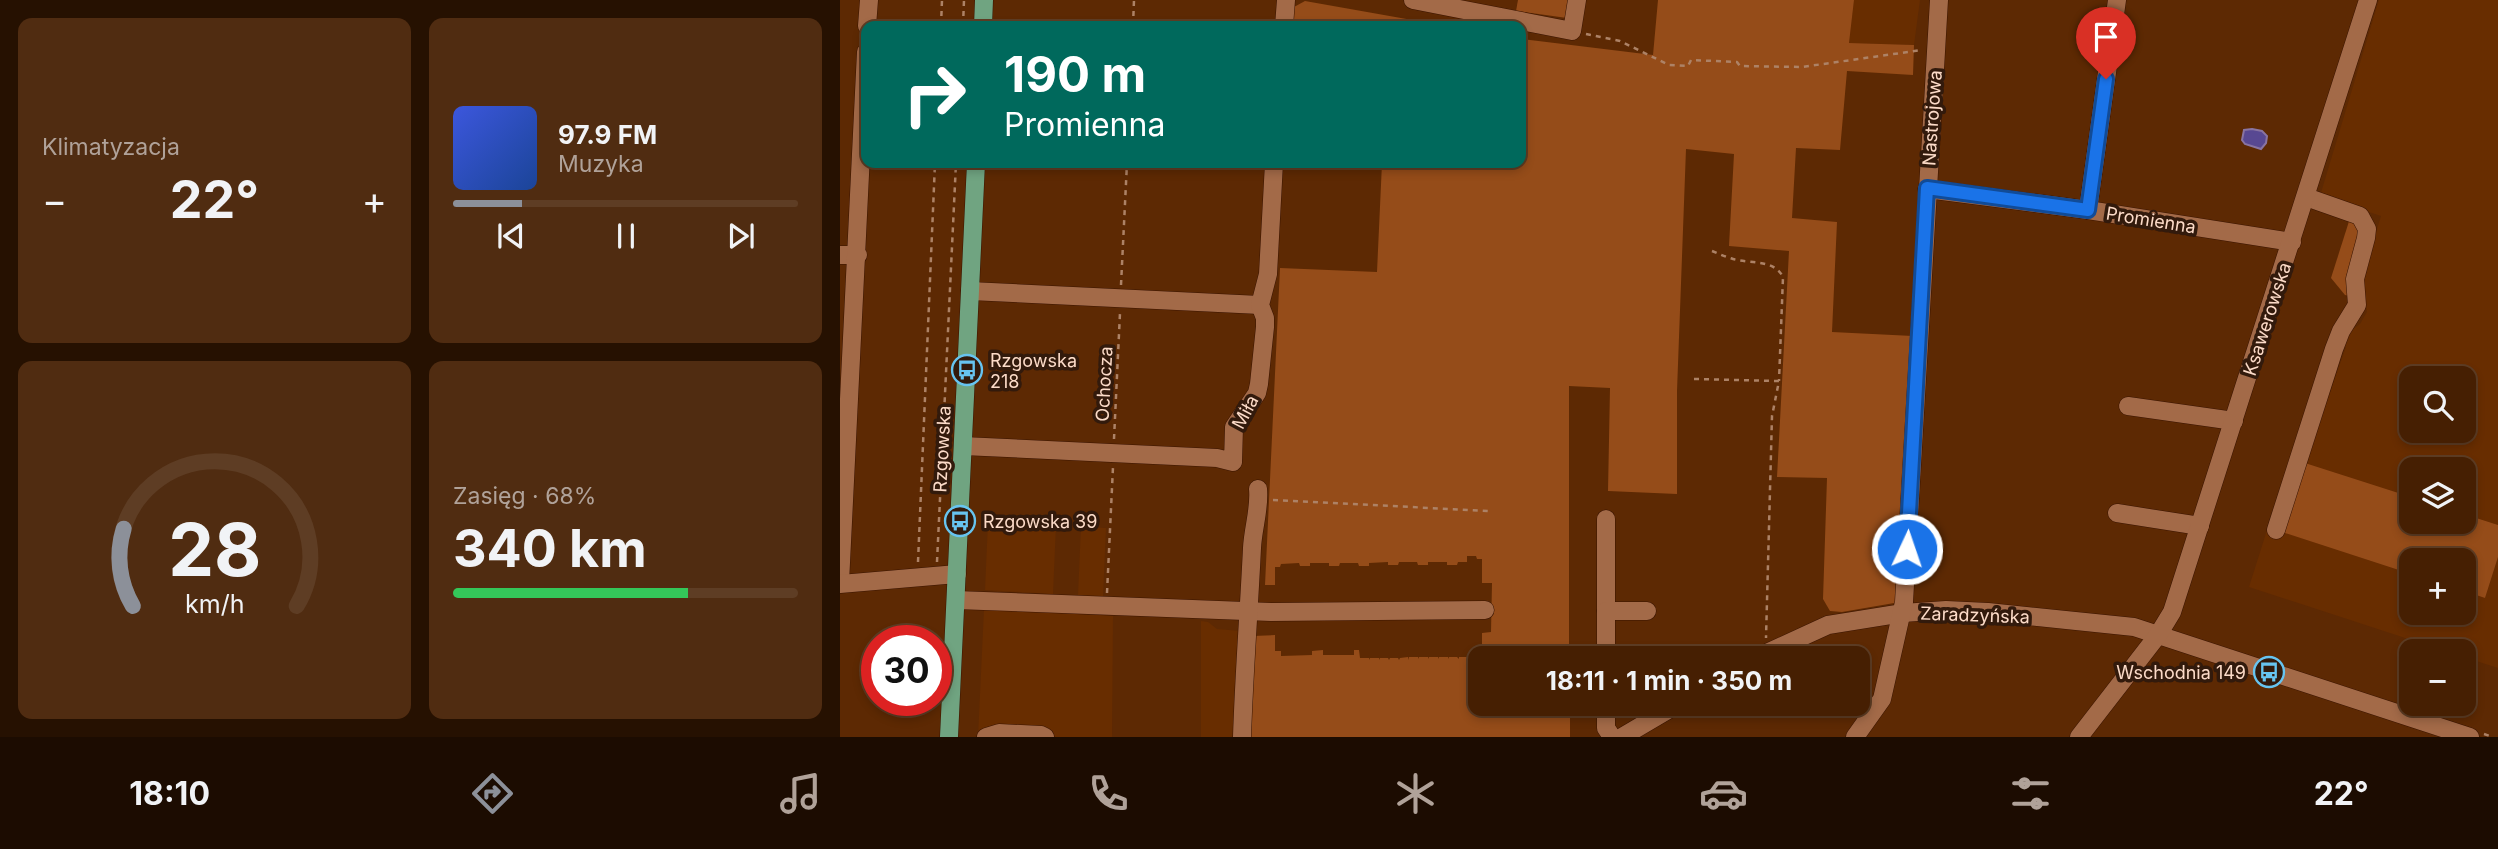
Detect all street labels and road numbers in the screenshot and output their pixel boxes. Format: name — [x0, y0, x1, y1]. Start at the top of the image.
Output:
street label: Nastrojowa — [1918, 69, 1946, 167]
street label: Promienna — [2105, 203, 2197, 237]
street label: Ksawerowska — [2239, 260, 2295, 378]
street label: Ochocza — [1092, 346, 1116, 422]
street label: Miła — [1227, 392, 1263, 432]
street label: Rzgowska — [929, 405, 955, 493]
street label: Zaradzyńska — [1920, 603, 2030, 627]

